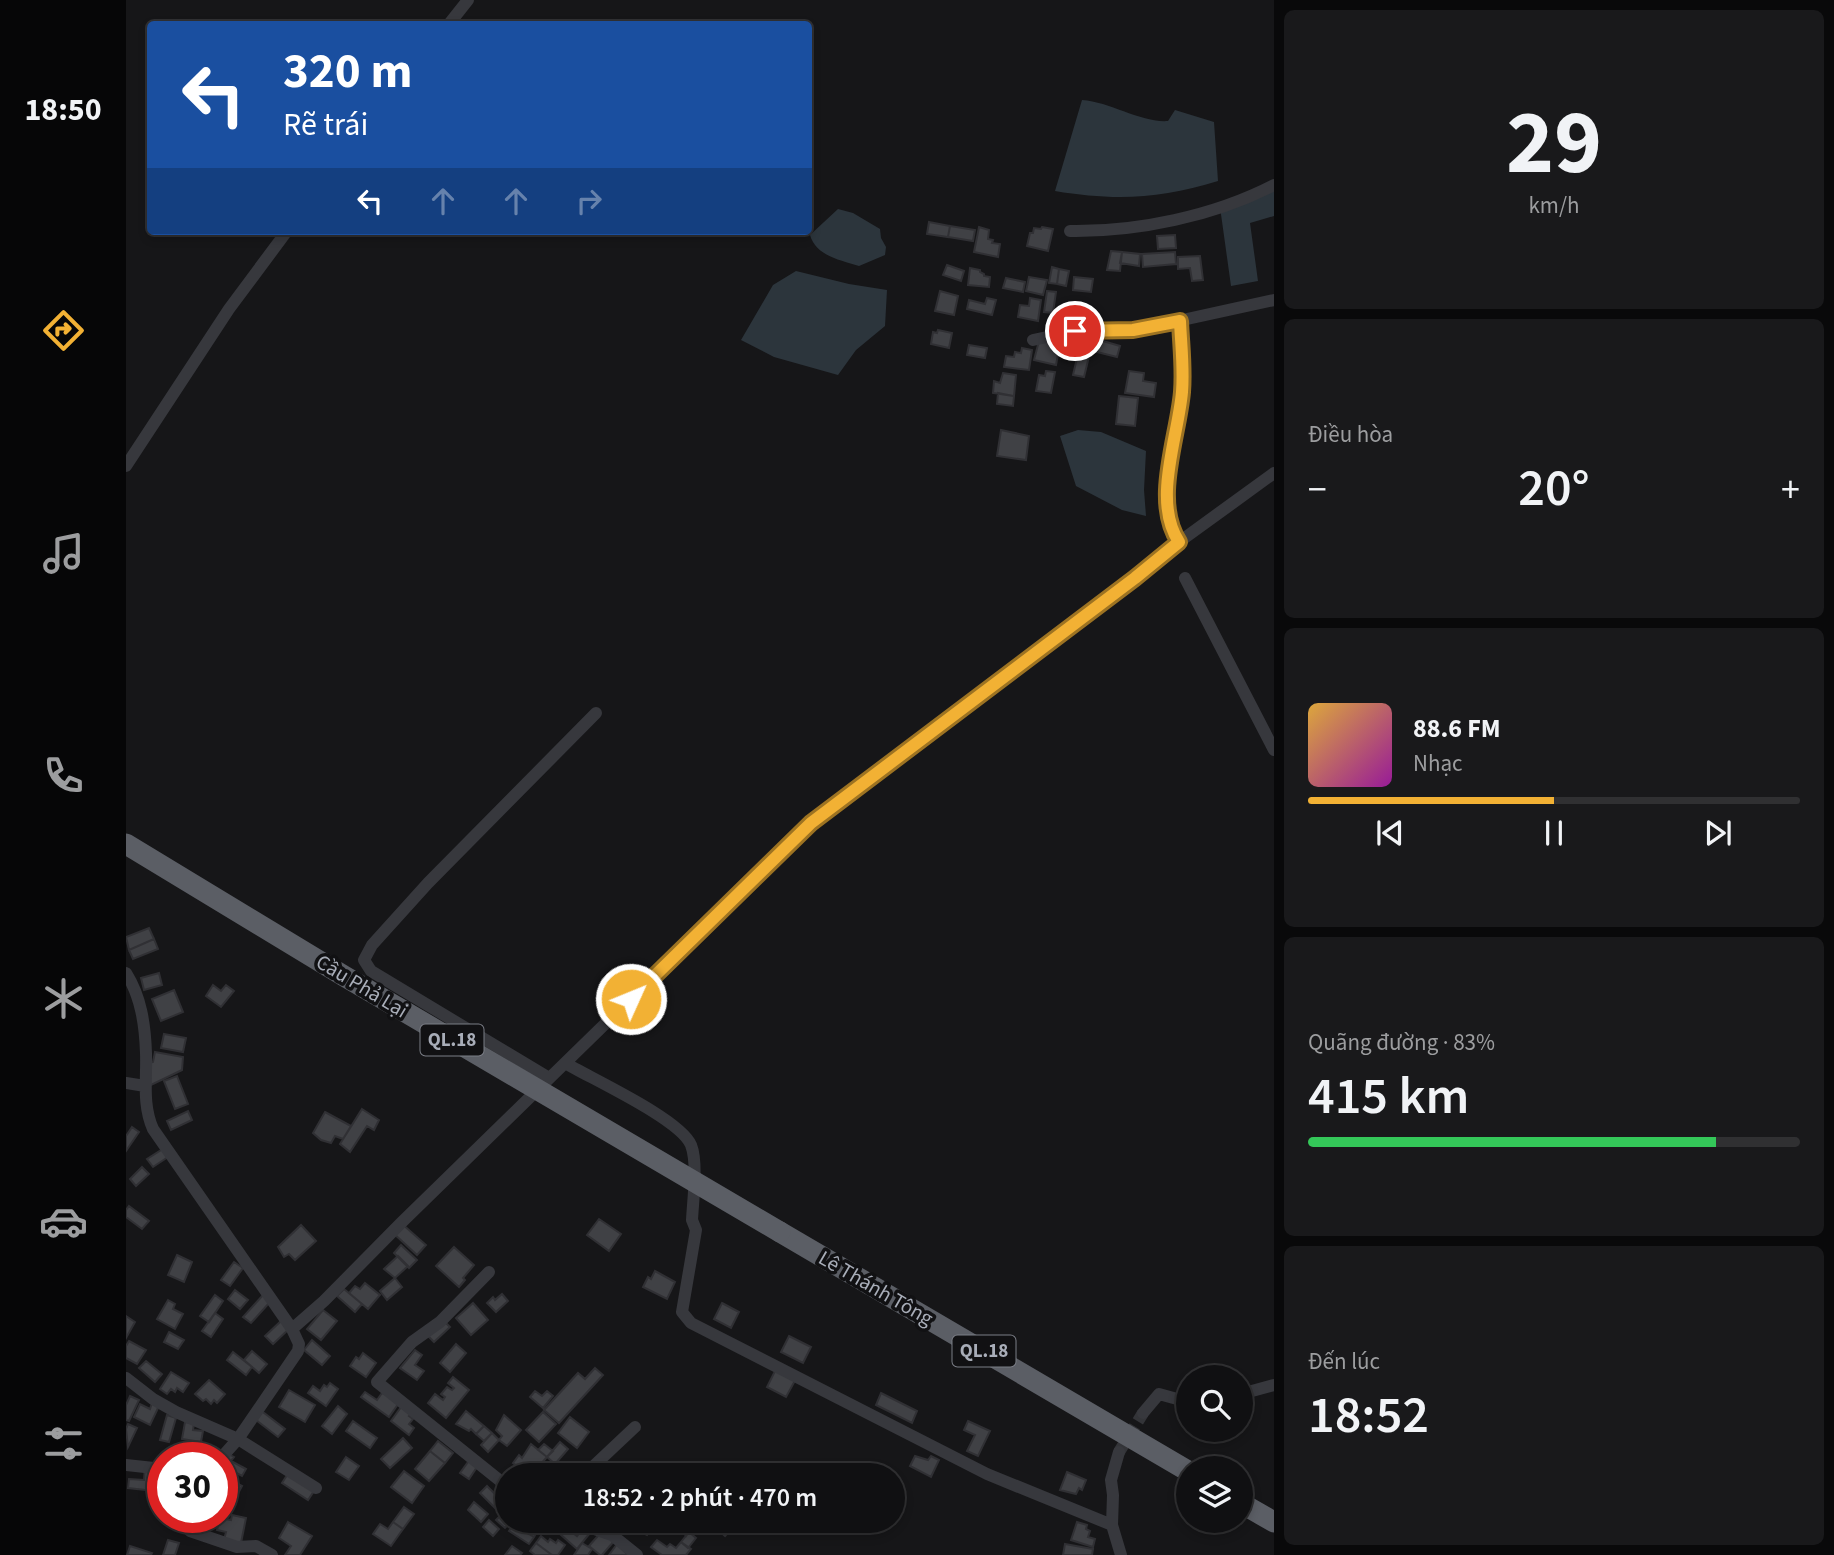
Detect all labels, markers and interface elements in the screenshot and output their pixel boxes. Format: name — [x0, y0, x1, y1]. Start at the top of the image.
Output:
text: 320 m — [283, 37, 412, 107]
icon: left — [168, 49, 259, 140]
text: 29 — [1506, 79, 1602, 208]
text: 18:50 — [24, 87, 102, 133]
text: Rẽ trái — [283, 102, 368, 148]
icon: left — [351, 182, 389, 220]
icon: ahead — [424, 182, 462, 220]
icon: ahead — [497, 182, 535, 220]
icon: right — [570, 182, 608, 220]
text: km/h — [1528, 189, 1580, 222]
pin — [1045, 301, 1105, 361]
icon: directions — [39, 306, 88, 355]
icon: arrive — [1056, 312, 1094, 350]
text: Điều hòa — [1308, 418, 1393, 451]
text: 20° — [1518, 452, 1590, 526]
text: − — [1308, 463, 1327, 517]
text: + — [1781, 463, 1800, 517]
icon: music — [39, 529, 88, 578]
text: 88.6 FM — [1413, 710, 1501, 747]
text: Nhạc — [1413, 747, 1462, 780]
icon: phone — [39, 751, 88, 800]
icon: previous — [1371, 814, 1409, 852]
icon: pause — [1535, 814, 1573, 852]
icon: next — [1699, 814, 1737, 852]
street label: Cầu Phả Lại — [310, 947, 414, 1025]
position arrow — [594, 962, 668, 1036]
icon: climate — [39, 974, 88, 1023]
road number: QL.18 — [420, 1024, 484, 1056]
text: Quãng đường · 83% — [1308, 1026, 1495, 1059]
text: 415 km — [1308, 1060, 1469, 1134]
icon: car — [39, 1197, 88, 1246]
street label: Lê Thánh Tông — [813, 1243, 939, 1333]
road number: QL.18 — [952, 1336, 1016, 1366]
text: Đến lúc — [1308, 1345, 1380, 1378]
map controls — [1176, 1365, 1253, 1533]
button: search — [1176, 1365, 1253, 1442]
text: 18:52 — [1308, 1379, 1429, 1453]
icon: filters — [39, 1419, 88, 1468]
speed limit sign: 30 — [147, 1442, 238, 1533]
button: layers — [1176, 1456, 1253, 1533]
text: 18:52 · 2 phút · 470 m — [583, 1479, 817, 1516]

